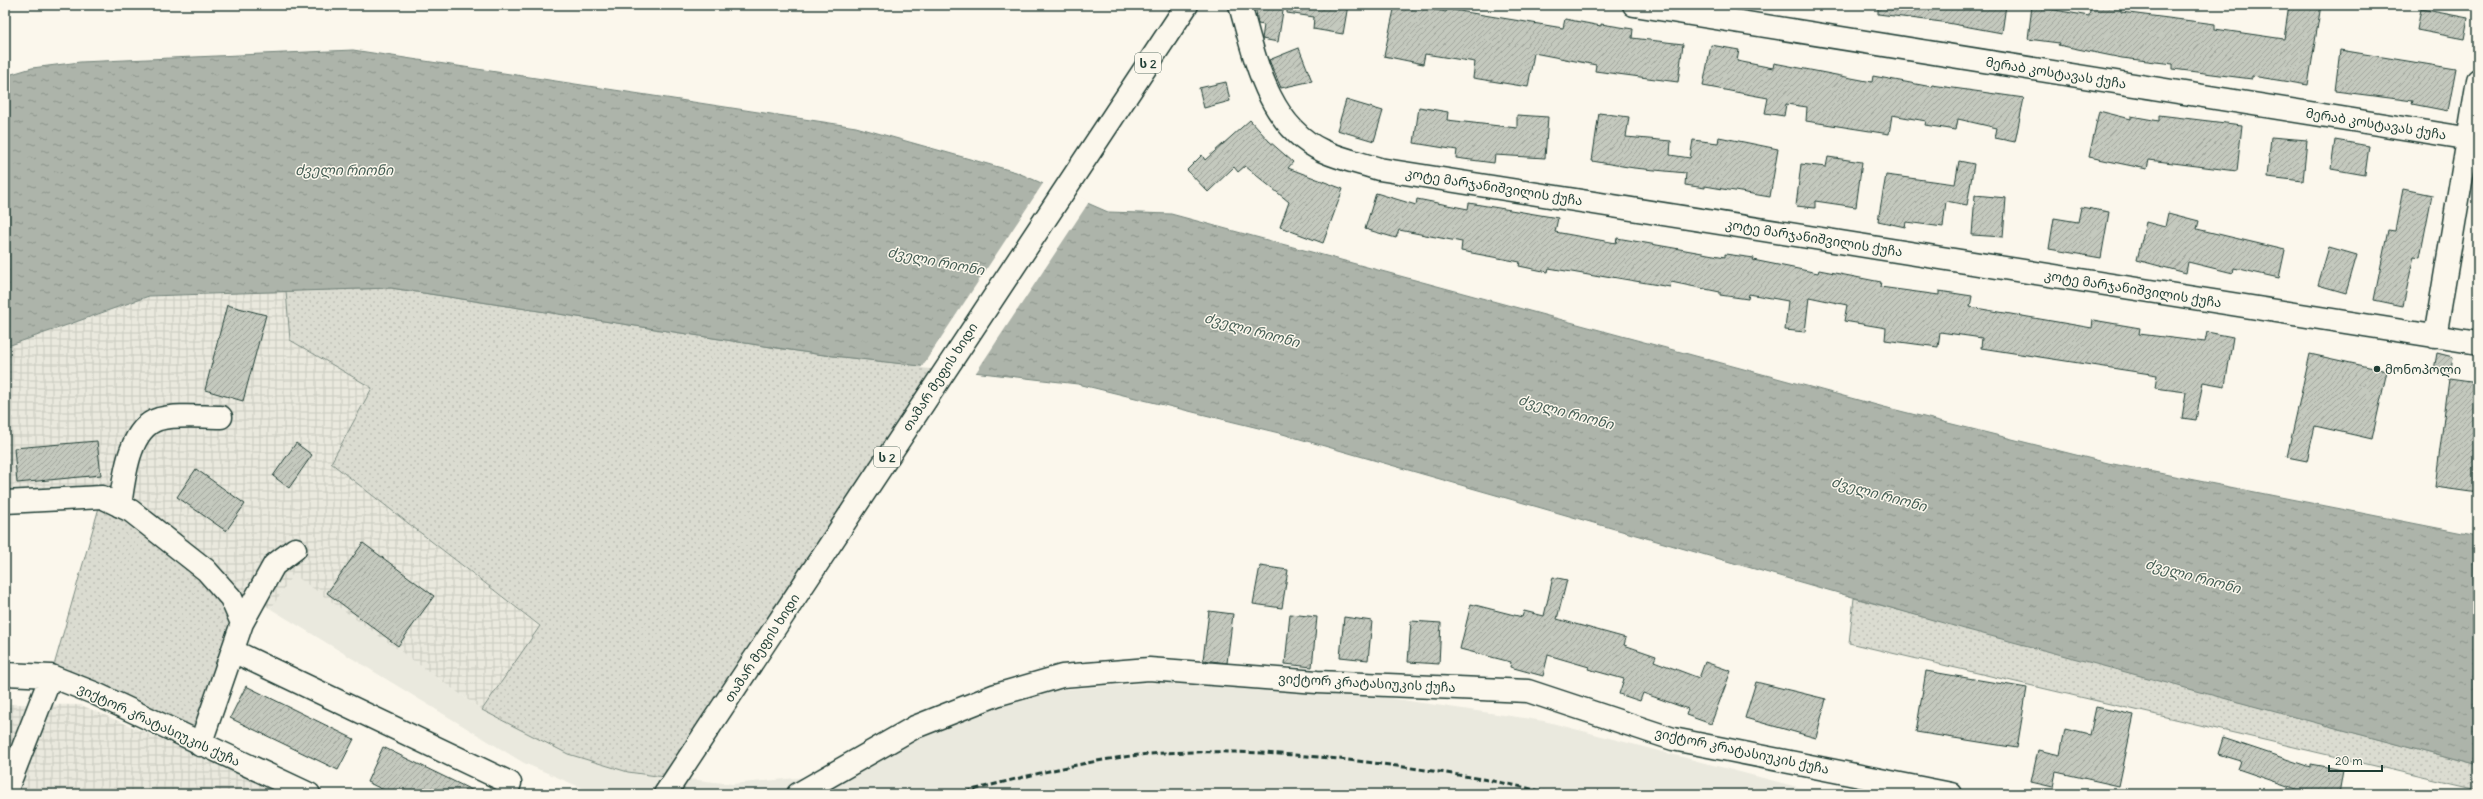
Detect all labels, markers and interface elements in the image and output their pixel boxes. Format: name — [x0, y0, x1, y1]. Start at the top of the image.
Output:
road number: ს 2 — [1135, 53, 1161, 73]
street label: მერაბ კოსტავას ქუჩა — [1985, 53, 2127, 93]
street label: მერაბ კოსტავას ქუჩა — [2305, 104, 2447, 144]
water label: ძველი რიონი — [295, 161, 394, 179]
street label: კოტე მარჯანიშვილის ქუჩა — [1404, 165, 1584, 209]
street label: კოტე მარჯანიშვილის ქუჩა — [1724, 216, 1904, 260]
water label: ძველი რიონი — [886, 243, 987, 279]
street label: კოტე მარჯანიშვილის ქუჩა — [2043, 267, 2223, 311]
water label: ძველი რიონი — [1202, 309, 1303, 352]
street label: თამარ მეფის ხიდი — [899, 319, 981, 435]
place label: მონოპოლი — [2385, 361, 2461, 378]
marker: მონოპოლი — [2372, 364, 2382, 374]
water label: ძველი რიონი — [1516, 391, 1617, 434]
road number: ს 2 — [874, 447, 900, 467]
water label: ძველი რიონი — [1829, 473, 1930, 516]
water label: ძველი რიონი — [2143, 555, 2244, 598]
street label: თამარ მეფის ხიდი — [721, 590, 803, 706]
street label: ვიქტორ კრატასიუკის ქუჩა — [1278, 670, 1456, 696]
street label: ვიქტორ კრატასიუკის ქუჩა — [75, 680, 243, 770]
street label: ვიქტორ კრატასიუკის ქუჩა — [1653, 724, 1831, 778]
scale bar — [2329, 747, 2382, 773]
text: 20 m — [2335, 753, 2363, 768]

